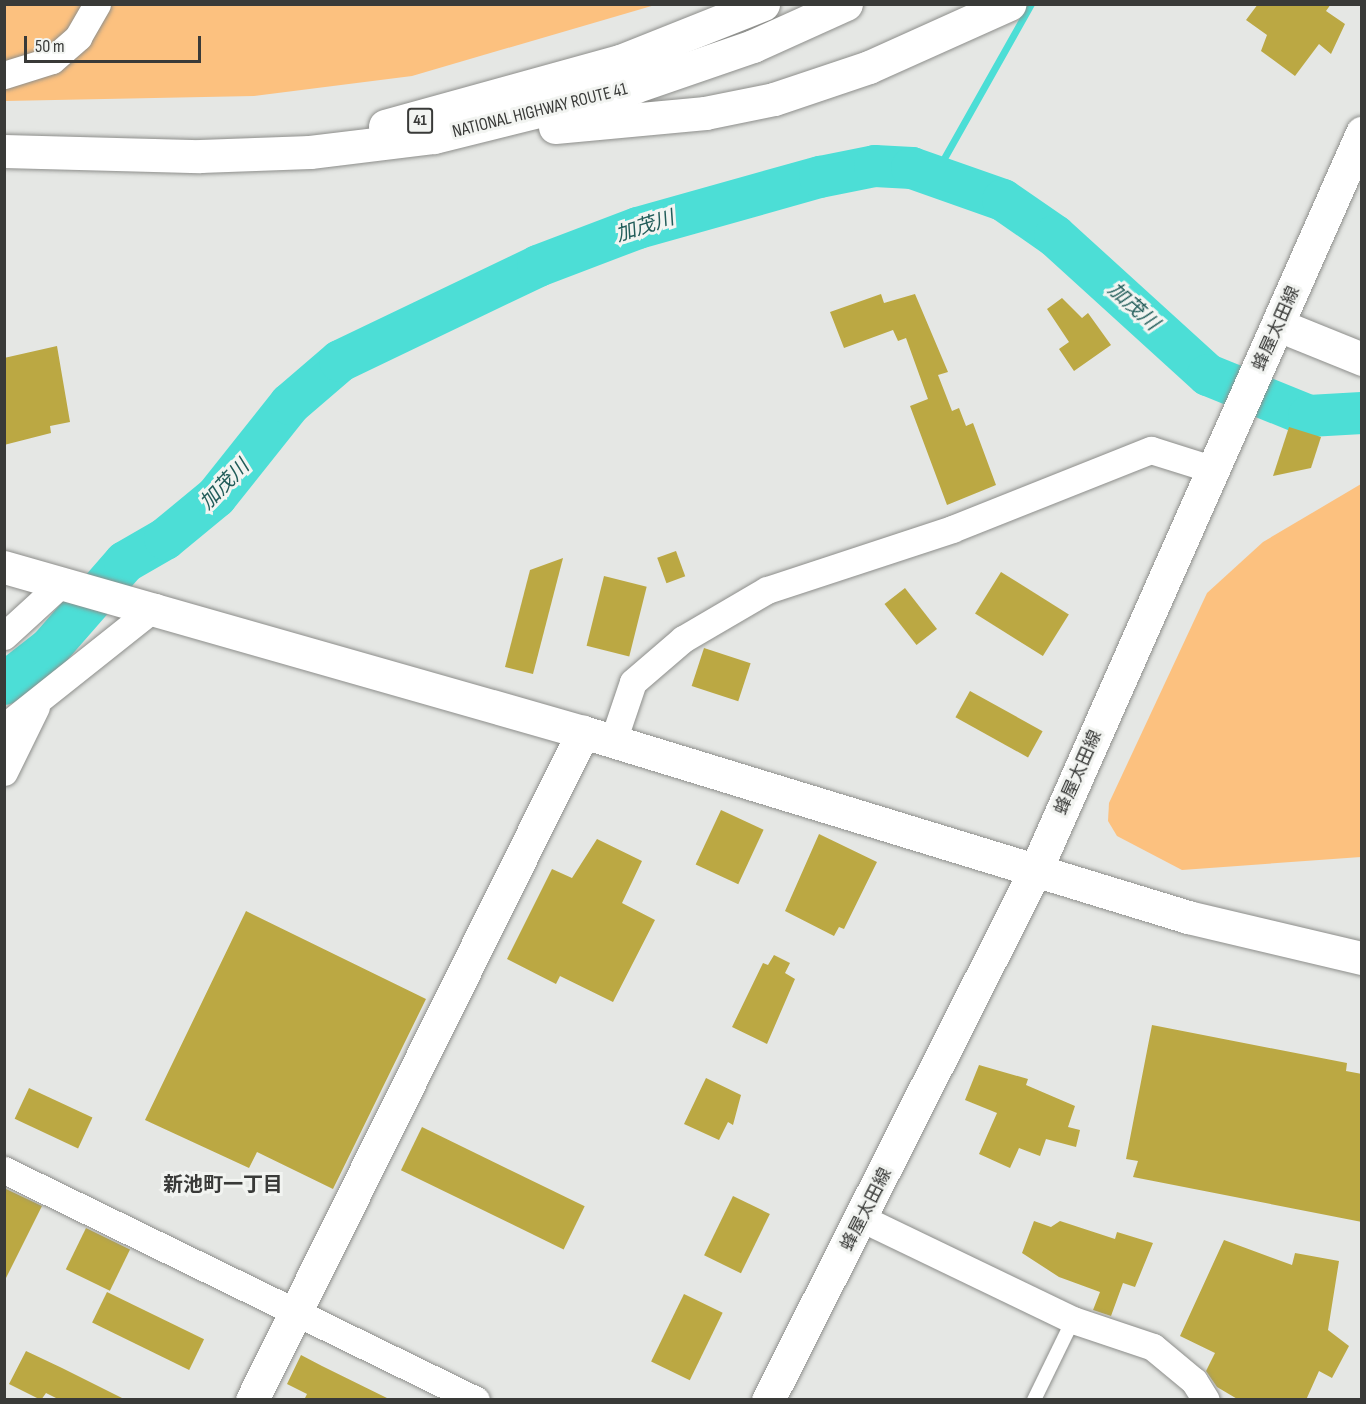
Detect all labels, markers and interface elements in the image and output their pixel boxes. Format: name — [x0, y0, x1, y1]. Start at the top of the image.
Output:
scale bar — [27, 24, 204, 62]
text: 50 m — [35, 36, 65, 57]
street label: NATIONAL HIGHWAY ROUTE 41 — [450, 79, 630, 143]
road number: 41 — [406, 108, 434, 134]
water label: 加茂川 — [613, 206, 677, 248]
water label: 加茂川 — [1103, 278, 1163, 336]
street label: 蜂屋太田線 — [1249, 283, 1305, 375]
water label: 加茂川 — [196, 455, 254, 515]
street label: 蜂屋太田線 — [1051, 727, 1107, 819]
street label: 蜂屋太田線 — [837, 1165, 897, 1255]
district label: 新池町一丁目 — [163, 1173, 283, 1197]

